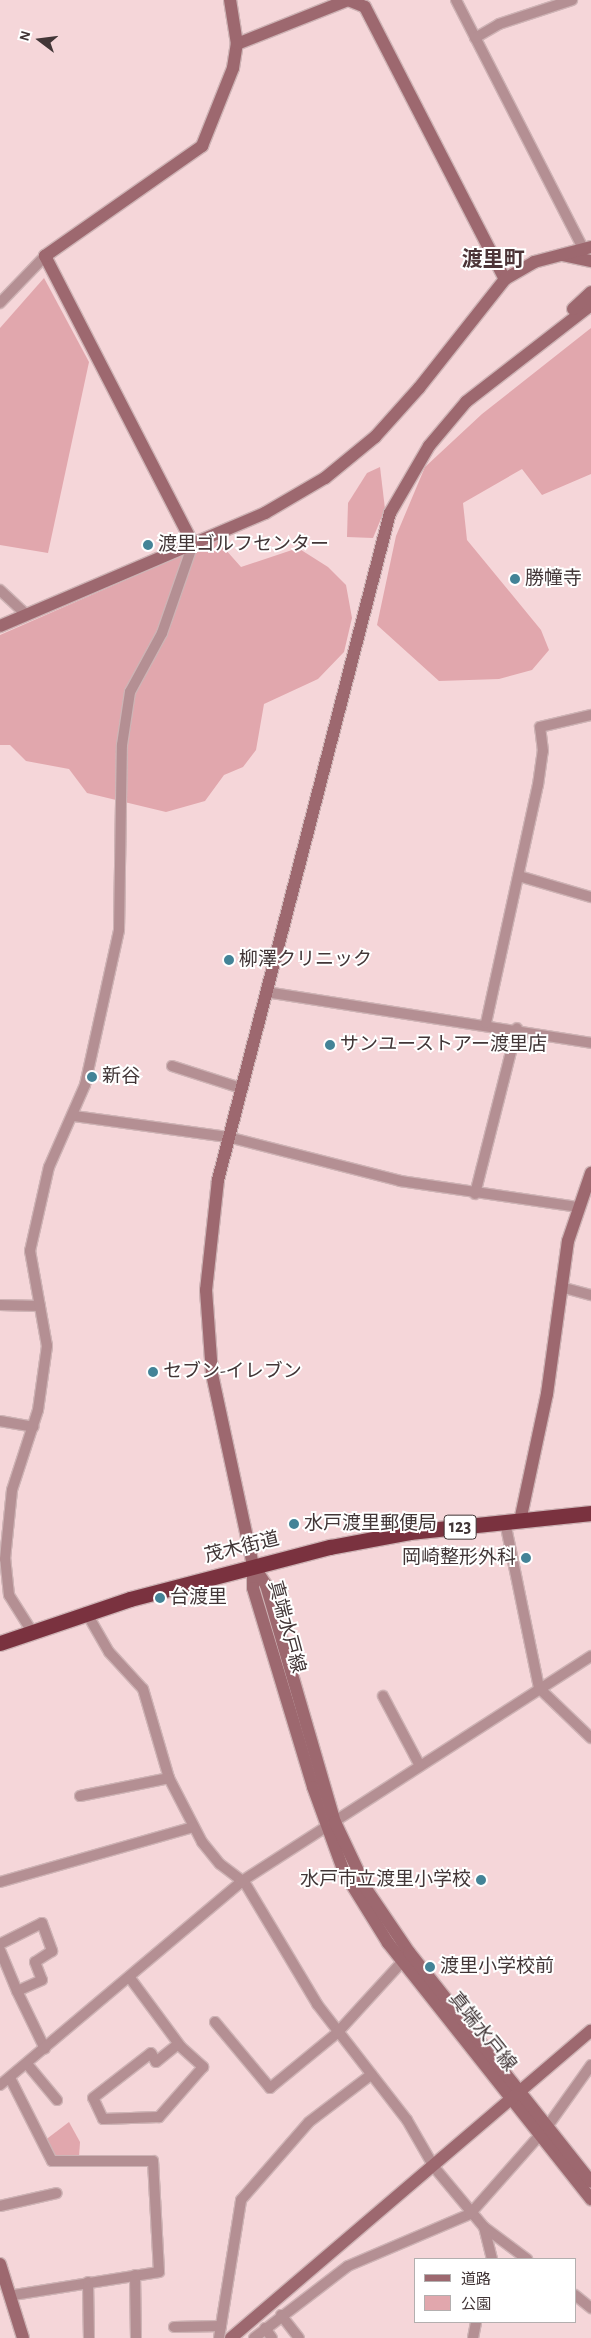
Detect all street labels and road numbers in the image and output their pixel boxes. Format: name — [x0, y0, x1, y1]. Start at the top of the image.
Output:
road number: 123 — [442, 1511, 478, 1542]
street label: 茂木街道 — [202, 1528, 282, 1568]
street label: 真端水戸線 — [263, 1578, 309, 1676]
street label: 真端水戸線 — [443, 1988, 521, 2076]

